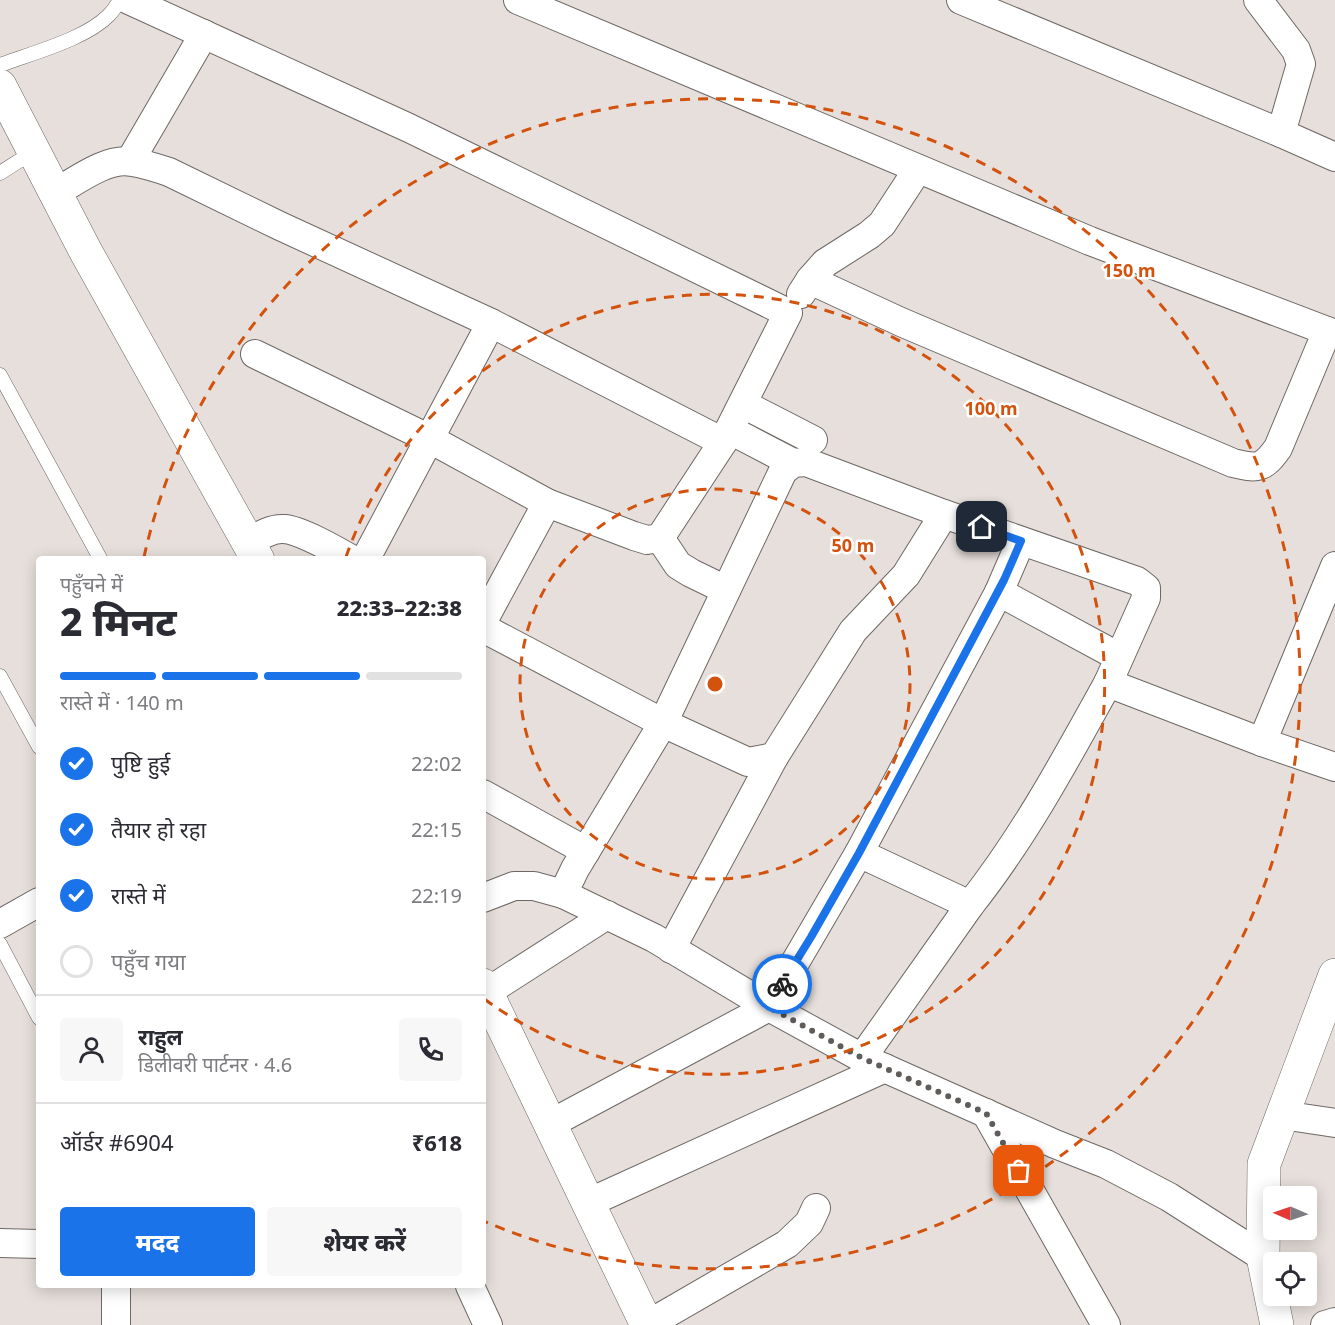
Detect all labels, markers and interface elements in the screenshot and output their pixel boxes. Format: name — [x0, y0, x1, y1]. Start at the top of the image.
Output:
text: 150 m — [1102, 258, 1156, 282]
text: 100 m — [964, 396, 1018, 420]
pin — [956, 501, 1007, 552]
icon: home — [965, 510, 998, 543]
text: 50 m — [832, 533, 874, 557]
text: पहुँचने में — [60, 571, 123, 598]
text: 22:33–22:38 — [337, 592, 462, 622]
text: 2 मिनट — [60, 594, 177, 647]
centre of rings — [705, 674, 725, 694]
text: रास्ते में · 140 m — [60, 689, 184, 716]
icon: check — [60, 747, 93, 780]
text: पुष्टि हुई — [111, 748, 170, 778]
text: 22:02 — [411, 750, 462, 777]
icon: check — [60, 813, 93, 846]
text: तैयार हो रहा — [111, 814, 206, 844]
text: 22:15 — [411, 816, 462, 843]
icon: check — [60, 879, 93, 912]
text: रास्ते में — [111, 880, 166, 910]
text: 22:19 — [411, 882, 462, 909]
text: पहुँच गया — [111, 946, 186, 976]
courier — [752, 954, 812, 1014]
icon: bike — [766, 968, 799, 1001]
button: person — [60, 1018, 123, 1081]
button: phone — [399, 1018, 462, 1081]
text: राहुल — [138, 1021, 183, 1051]
text: डिलीवरी पार्टनर · 4.6 — [138, 1051, 292, 1078]
text: ऑर्डर #6904 — [60, 1127, 174, 1157]
text: ₹618 — [412, 1127, 462, 1157]
pin — [993, 1145, 1044, 1196]
icon: bag — [1002, 1154, 1035, 1187]
north arrow — [1263, 1186, 1317, 1240]
map controls — [1263, 1186, 1317, 1306]
button: मदद — [60, 1207, 255, 1276]
button: शेयर करें — [267, 1207, 462, 1276]
button: locate — [1263, 1252, 1317, 1306]

